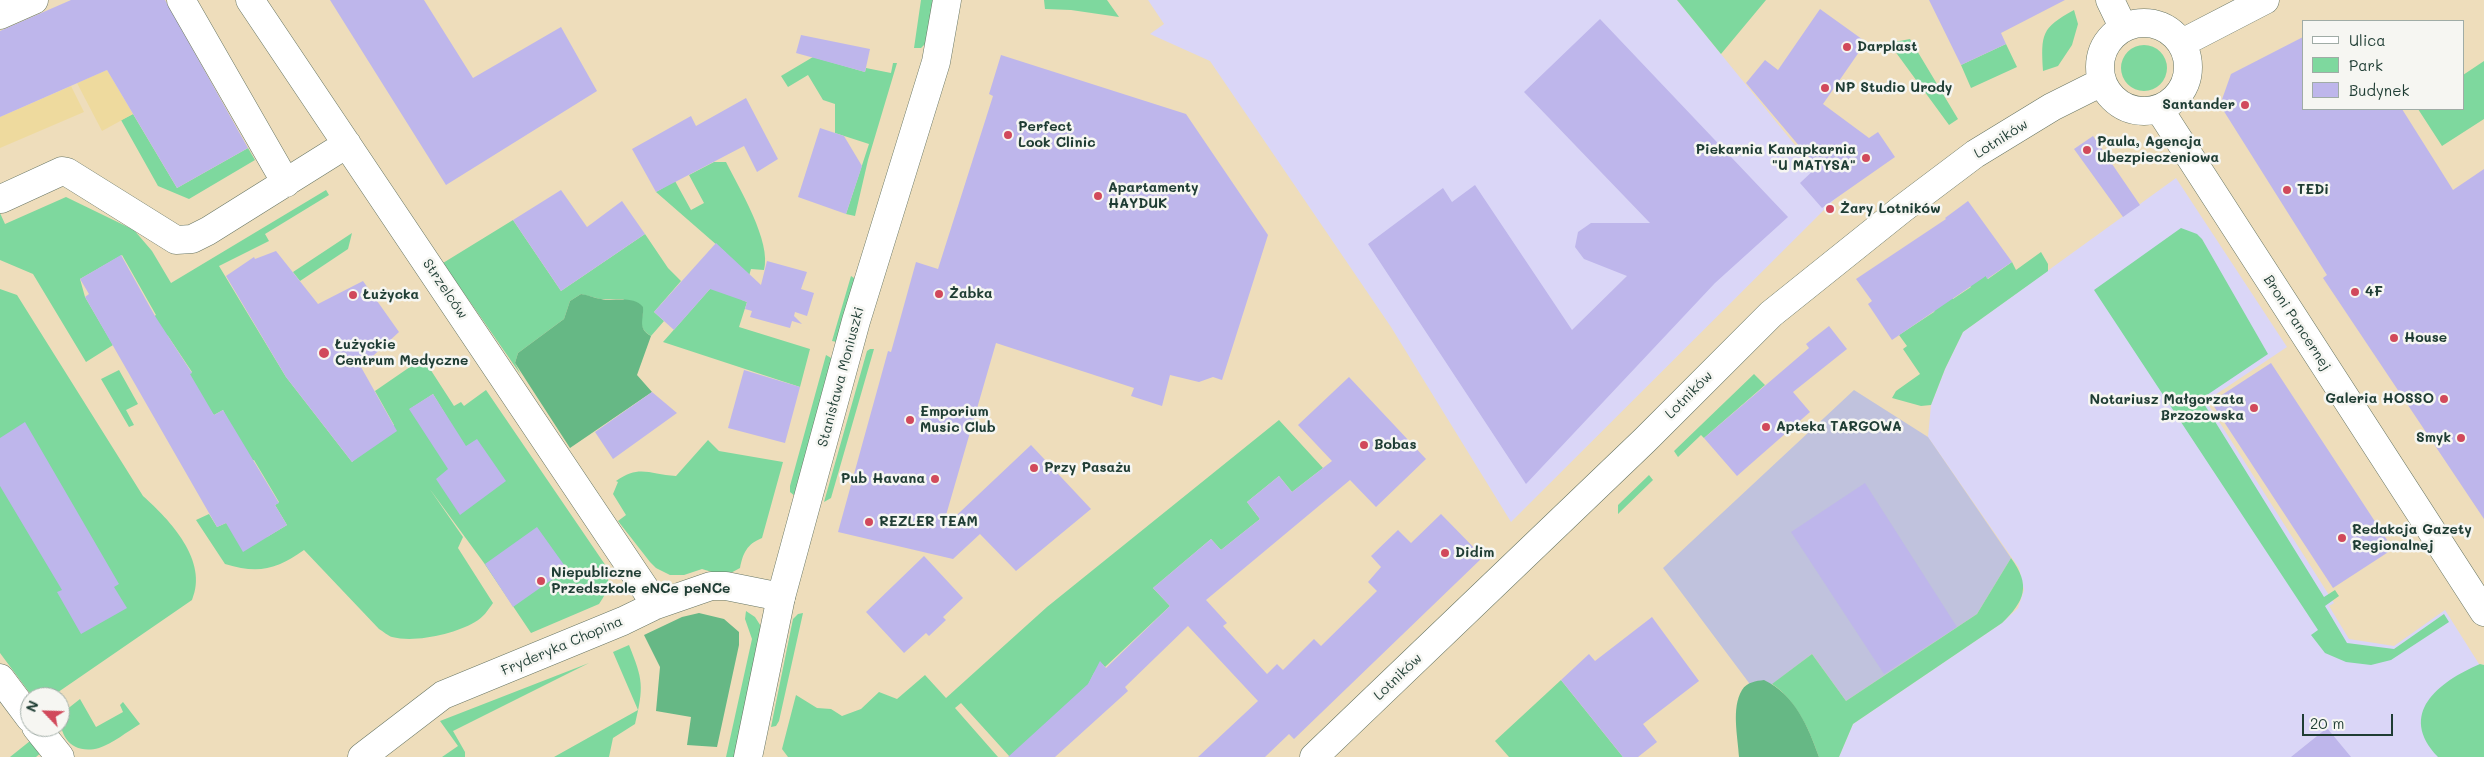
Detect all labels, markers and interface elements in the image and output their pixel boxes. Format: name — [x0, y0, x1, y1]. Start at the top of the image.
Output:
legend — [2302, 20, 2464, 110]
text: Ulica — [2349, 30, 2386, 50]
place label: Darplast — [1857, 39, 1917, 55]
marker: Darplast — [1841, 41, 1853, 53]
text: Park — [2349, 55, 2383, 75]
place label: NP Studio Urody — [1835, 80, 1952, 96]
text: Budynek — [2349, 80, 2409, 100]
marker: NP Studio Urody — [1819, 82, 1831, 94]
place label: Santander — [2162, 97, 2235, 113]
marker: Santander — [2239, 99, 2251, 111]
street label: Lotników — [1971, 116, 2031, 162]
place label: Perfect Look Clinic — [1018, 119, 1096, 152]
marker: Perfect Look Clinic — [1002, 129, 1014, 141]
place label: Paula, Agencja Ubezpieczeniowa — [2097, 134, 2219, 166]
place label: Piekarnia Kanapkarnia "U MATYSA" — [1695, 142, 1856, 174]
marker: Paula, Agencja Ubezpieczeniowa — [2081, 144, 2093, 156]
marker: Piekarnia Kanapkarnia "U MATYSA" — [1860, 152, 1872, 164]
place label: Apartamenty HAYDUK — [1108, 180, 1199, 212]
place label: TEDi — [2297, 182, 2329, 198]
marker: TEDi — [2281, 184, 2293, 196]
marker: Apartamenty HAYDUK — [1092, 190, 1104, 202]
place label: Żary Lotników — [1840, 201, 1941, 217]
marker: Żary Lotników — [1824, 203, 1836, 215]
street label: Strzelców — [419, 256, 471, 322]
street label: Broni Pancernej — [2260, 272, 2334, 374]
place label: 4F — [2365, 284, 2383, 300]
place label: Żabka — [949, 286, 993, 302]
marker: 4F — [2349, 286, 2361, 298]
place label: Łużycka — [363, 287, 419, 303]
marker: Żabka — [933, 288, 945, 300]
marker: Łużycka — [347, 289, 359, 301]
street label: Stanisława Moniuszki — [814, 305, 868, 449]
place label: House — [2404, 330, 2447, 346]
marker: House — [2388, 332, 2400, 344]
place label: Łużyckie Centrum Medyczne — [335, 337, 468, 370]
marker: Łużyckie Centrum Medyczne — [317, 346, 331, 360]
street label: Lotników — [1662, 368, 1716, 422]
place label: Galeria HOSSO — [2325, 391, 2434, 407]
place label: Notariusz Małgorzata Brzozowska — [2090, 392, 2244, 424]
marker: Galeria HOSSO — [2438, 393, 2450, 405]
marker: Notariusz Małgorzata Brzozowska — [2248, 402, 2260, 414]
place label: Emporium Music Club — [920, 404, 996, 437]
marker: Emporium Music Club — [904, 414, 916, 426]
place label: Apteka TARGOWA — [1776, 419, 1902, 435]
marker: Apteka TARGOWA — [1760, 421, 1772, 433]
place label: Smyk — [2416, 430, 2451, 446]
marker: Smyk — [2455, 432, 2467, 444]
place label: Bobas — [1374, 437, 1416, 453]
marker: Bobas — [1358, 439, 1370, 451]
place label: Przy Pasażu — [1044, 460, 1131, 476]
marker: Przy Pasażu — [1028, 462, 1040, 474]
place label: Pub Havana — [841, 471, 925, 487]
marker: Pub Havana — [929, 473, 941, 485]
place label: REZLER TEAM — [879, 514, 978, 530]
marker: REZLER TEAM — [863, 516, 875, 528]
place label: Redakcja Gazety Regionalnej — [2352, 522, 2472, 554]
marker: Redakcja Gazety Regionalnej — [2336, 532, 2348, 544]
place label: Didim — [1455, 545, 1494, 561]
marker: Didim — [1439, 547, 1451, 559]
place label: Niepubliczne Przedszkole eNCe peNCe — [551, 565, 730, 598]
marker: Niepubliczne Przedszkole eNCe peNCe — [535, 575, 547, 587]
street label: Fryderyka Chopina — [499, 613, 625, 679]
street label: Lotników — [1370, 650, 1426, 704]
north arrow — [20, 687, 70, 737]
text: N — [21, 697, 43, 715]
scale bar — [2304, 704, 2395, 736]
text: 20 m — [2310, 713, 2344, 733]

